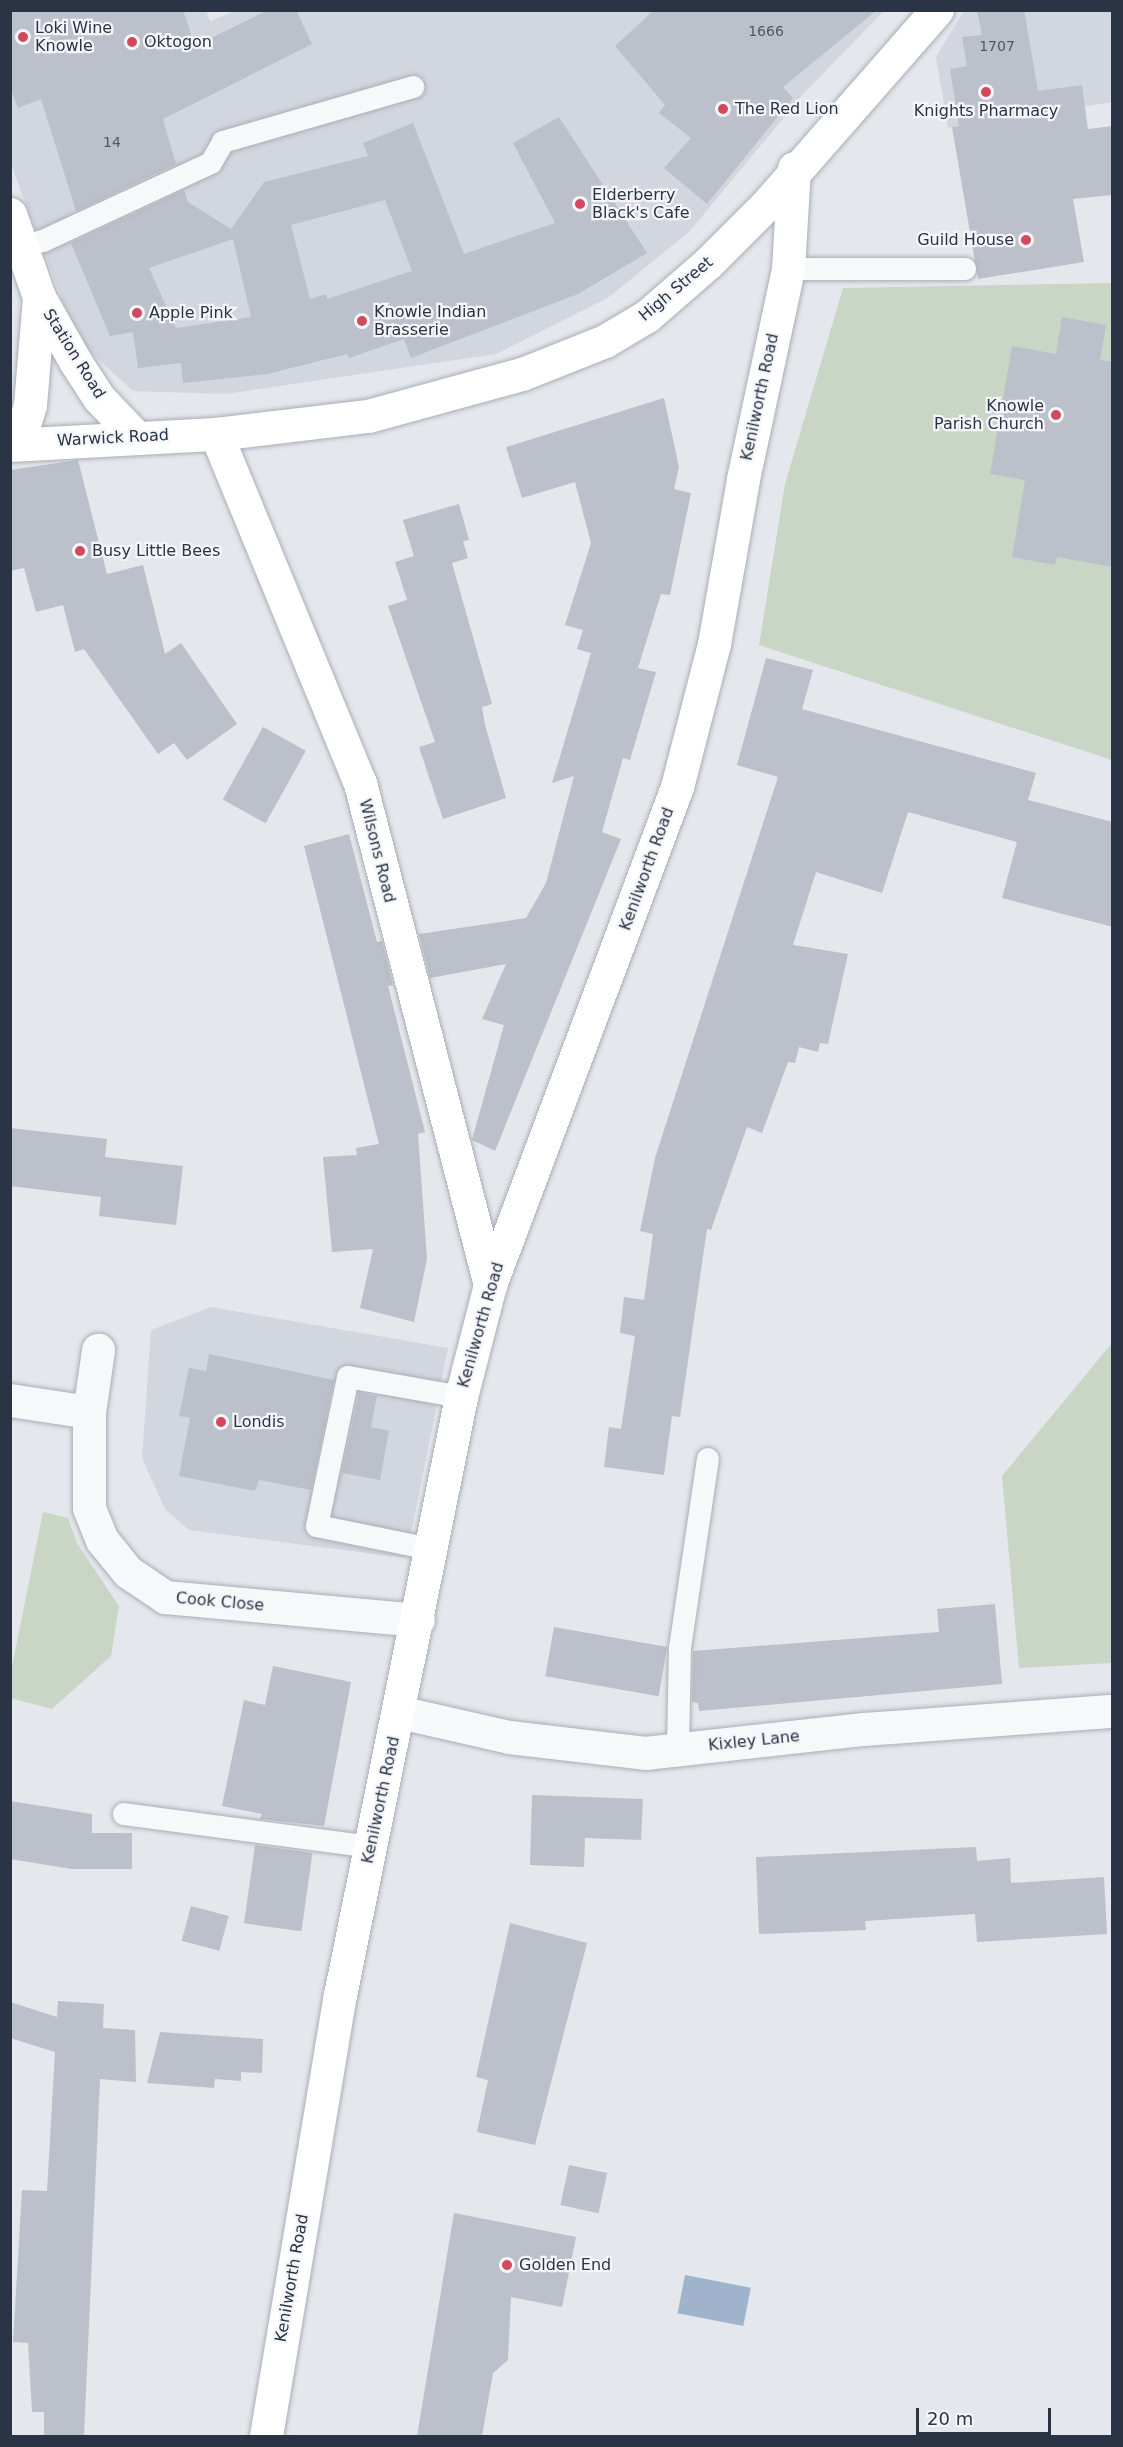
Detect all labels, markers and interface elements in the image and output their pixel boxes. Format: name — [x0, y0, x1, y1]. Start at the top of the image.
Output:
place label: Loki Wine Knowle — [35, 18, 112, 56]
house number: 1666 — [748, 23, 784, 39]
marker: Loki Wine Knowle — [16, 30, 30, 44]
place label: Oktogon — [144, 32, 212, 52]
marker: Oktogon — [125, 35, 139, 49]
house number: 1707 — [979, 38, 1015, 54]
marker: Knights Pharmacy — [979, 85, 993, 99]
place label: The Red Lion — [735, 99, 839, 119]
place label: Knights Pharmacy — [914, 101, 1058, 121]
marker: The Red Lion — [716, 102, 730, 116]
house number: 14 — [103, 134, 121, 150]
place label: Elderberry Black's Cafe — [592, 185, 690, 223]
marker: Elderberry Black's Cafe — [573, 197, 587, 211]
place label: Guild House — [917, 230, 1014, 250]
marker: Guild House — [1019, 233, 1033, 247]
street label: High Street — [635, 253, 717, 325]
place label: Knowle Indian Brasserie — [374, 302, 486, 340]
place label: Apple Pink — [149, 303, 233, 323]
street label: Station Road — [39, 306, 109, 402]
marker: Apple Pink — [130, 306, 144, 320]
marker: Knowle Indian Brasserie — [355, 314, 369, 328]
street label: Kenilworth Road — [737, 332, 783, 462]
place label: Knowle Parish Church — [934, 396, 1044, 434]
marker: Knowle Parish Church — [1049, 408, 1063, 422]
street label: Warwick Road — [57, 425, 169, 451]
place label: Busy Little Bees — [92, 541, 220, 561]
marker: Busy Little Bees — [73, 544, 87, 558]
street label: Wilsons Road — [355, 797, 399, 905]
street label: Kenilworth Road — [616, 805, 678, 933]
street label: Kenilworth Road — [454, 1260, 508, 1390]
place label: Londis — [233, 1412, 284, 1432]
marker: Londis — [214, 1415, 228, 1429]
street label: Cook Close — [175, 1589, 265, 1615]
street label: Kixley Lane — [707, 1727, 801, 1755]
street label: Kenilworth Road — [358, 1735, 404, 1865]
street label: Kenilworth Road — [271, 2212, 313, 2344]
place label: Golden End — [519, 2255, 611, 2275]
marker: Golden End — [500, 2258, 514, 2272]
scale bar — [919, 2396, 1054, 2434]
text: 20 m — [927, 2408, 973, 2429]

